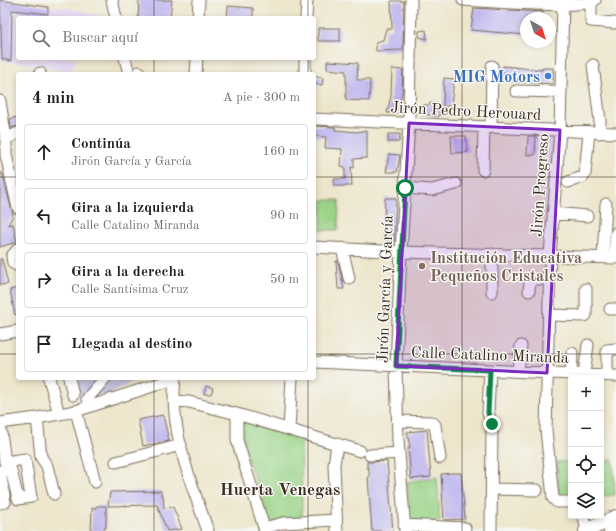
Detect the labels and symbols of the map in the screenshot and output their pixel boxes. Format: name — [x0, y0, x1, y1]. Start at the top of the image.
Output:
north arrow — [520, 12, 556, 48]
place label: MIG Motors — [453, 70, 540, 86]
marker: MIG Motors — [543, 71, 553, 81]
street label: Jirón Pedro Herouard — [390, 100, 542, 124]
street label: Jirón Progreso — [529, 133, 553, 237]
route start — [396, 179, 414, 197]
street label: Jirón García y García — [375, 215, 397, 363]
place label: Institución Educativa Pequeños Cristales — [430, 251, 582, 285]
marker: Institución Educativa Pequeños Cristales — [417, 261, 427, 271]
street label: Calle Catalino Miranda — [411, 345, 569, 367]
route end — [483, 415, 501, 433]
district label: Huerta Venegas — [220, 482, 340, 499]

